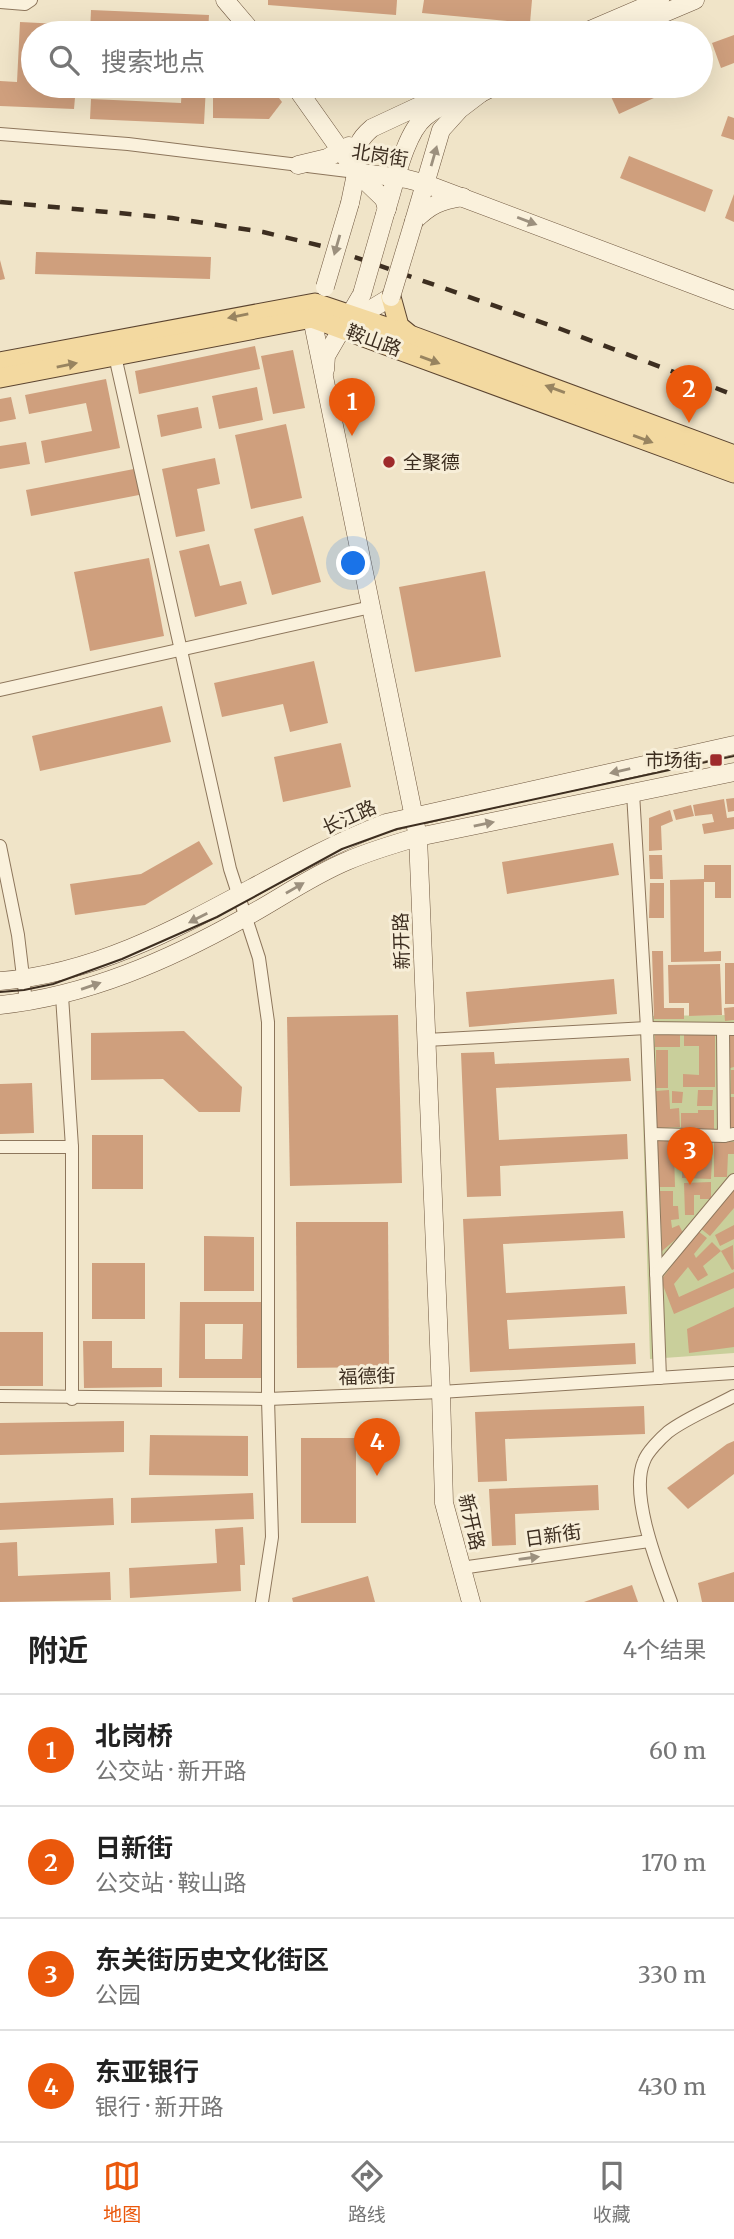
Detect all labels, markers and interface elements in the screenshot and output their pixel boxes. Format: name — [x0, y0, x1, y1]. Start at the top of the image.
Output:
search box — [21, 21, 713, 98]
icon: search — [45, 41, 83, 79]
text: 搜索地点 — [101, 45, 205, 78]
street label: 北岗街 — [350, 139, 410, 171]
one-way arrow — [429, 145, 440, 167]
one-way arrow — [516, 216, 537, 227]
one-way arrow — [332, 235, 342, 256]
one-way arrow — [227, 311, 249, 322]
street label: 鞍山路 — [343, 319, 405, 361]
one-way arrow — [419, 355, 440, 366]
one-way arrow — [56, 359, 78, 370]
pin: 2 — [666, 365, 712, 423]
pin: 1 — [329, 378, 375, 436]
one-way arrow — [545, 383, 566, 394]
one-way arrow — [633, 434, 654, 445]
place label: 全聚德 — [403, 450, 460, 474]
marker: 全聚德 — [381, 454, 397, 470]
your location — [336, 546, 370, 580]
place label: 市场街 — [645, 748, 702, 772]
marker: 市场街 — [708, 752, 724, 768]
one-way arrow — [609, 766, 631, 777]
street label: 长江路 — [318, 794, 380, 840]
one-way arrow — [473, 818, 495, 829]
one-way arrow — [285, 882, 305, 894]
street label: 新开路 — [388, 912, 414, 970]
one-way arrow — [188, 913, 208, 924]
one-way arrow — [80, 981, 101, 991]
pin: 3 — [667, 1127, 713, 1185]
street label: 福德街 — [338, 1363, 396, 1389]
pin: 4 — [354, 1418, 400, 1476]
street label: 新开路 — [454, 1492, 490, 1552]
street label: 日新街 — [523, 1519, 583, 1551]
one-way arrow — [518, 1552, 540, 1563]
text: 附近 — [28, 1631, 88, 1669]
text: 4个结果 — [623, 1635, 706, 1664]
text: 北岗桥 — [95, 1719, 173, 1752]
text: 1 — [46, 1736, 56, 1765]
text: 60 m — [649, 1736, 706, 1765]
text: 公交站 · 新开路 — [95, 1756, 247, 1785]
text: 日新街 — [95, 1831, 173, 1864]
text: 2 — [44, 1848, 58, 1877]
text: 170 m — [641, 1848, 706, 1877]
text: 公交站 · 鞍山路 — [95, 1868, 247, 1897]
text: 东关街历史文化街区 — [95, 1943, 329, 1976]
text: 3 — [44, 1960, 58, 1989]
text: 330 m — [638, 1960, 706, 1989]
text: 公园 — [95, 1980, 141, 2009]
text: 东亚银行 — [95, 2055, 199, 2088]
text: 4 — [44, 2072, 58, 2101]
text: 430 m — [638, 2072, 706, 2101]
text: 银行 · 新开路 — [95, 2092, 224, 2121]
tab: 地图 — [103, 2157, 141, 2226]
tab: 路线 — [348, 2157, 386, 2226]
tab: 收藏 — [593, 2157, 631, 2226]

